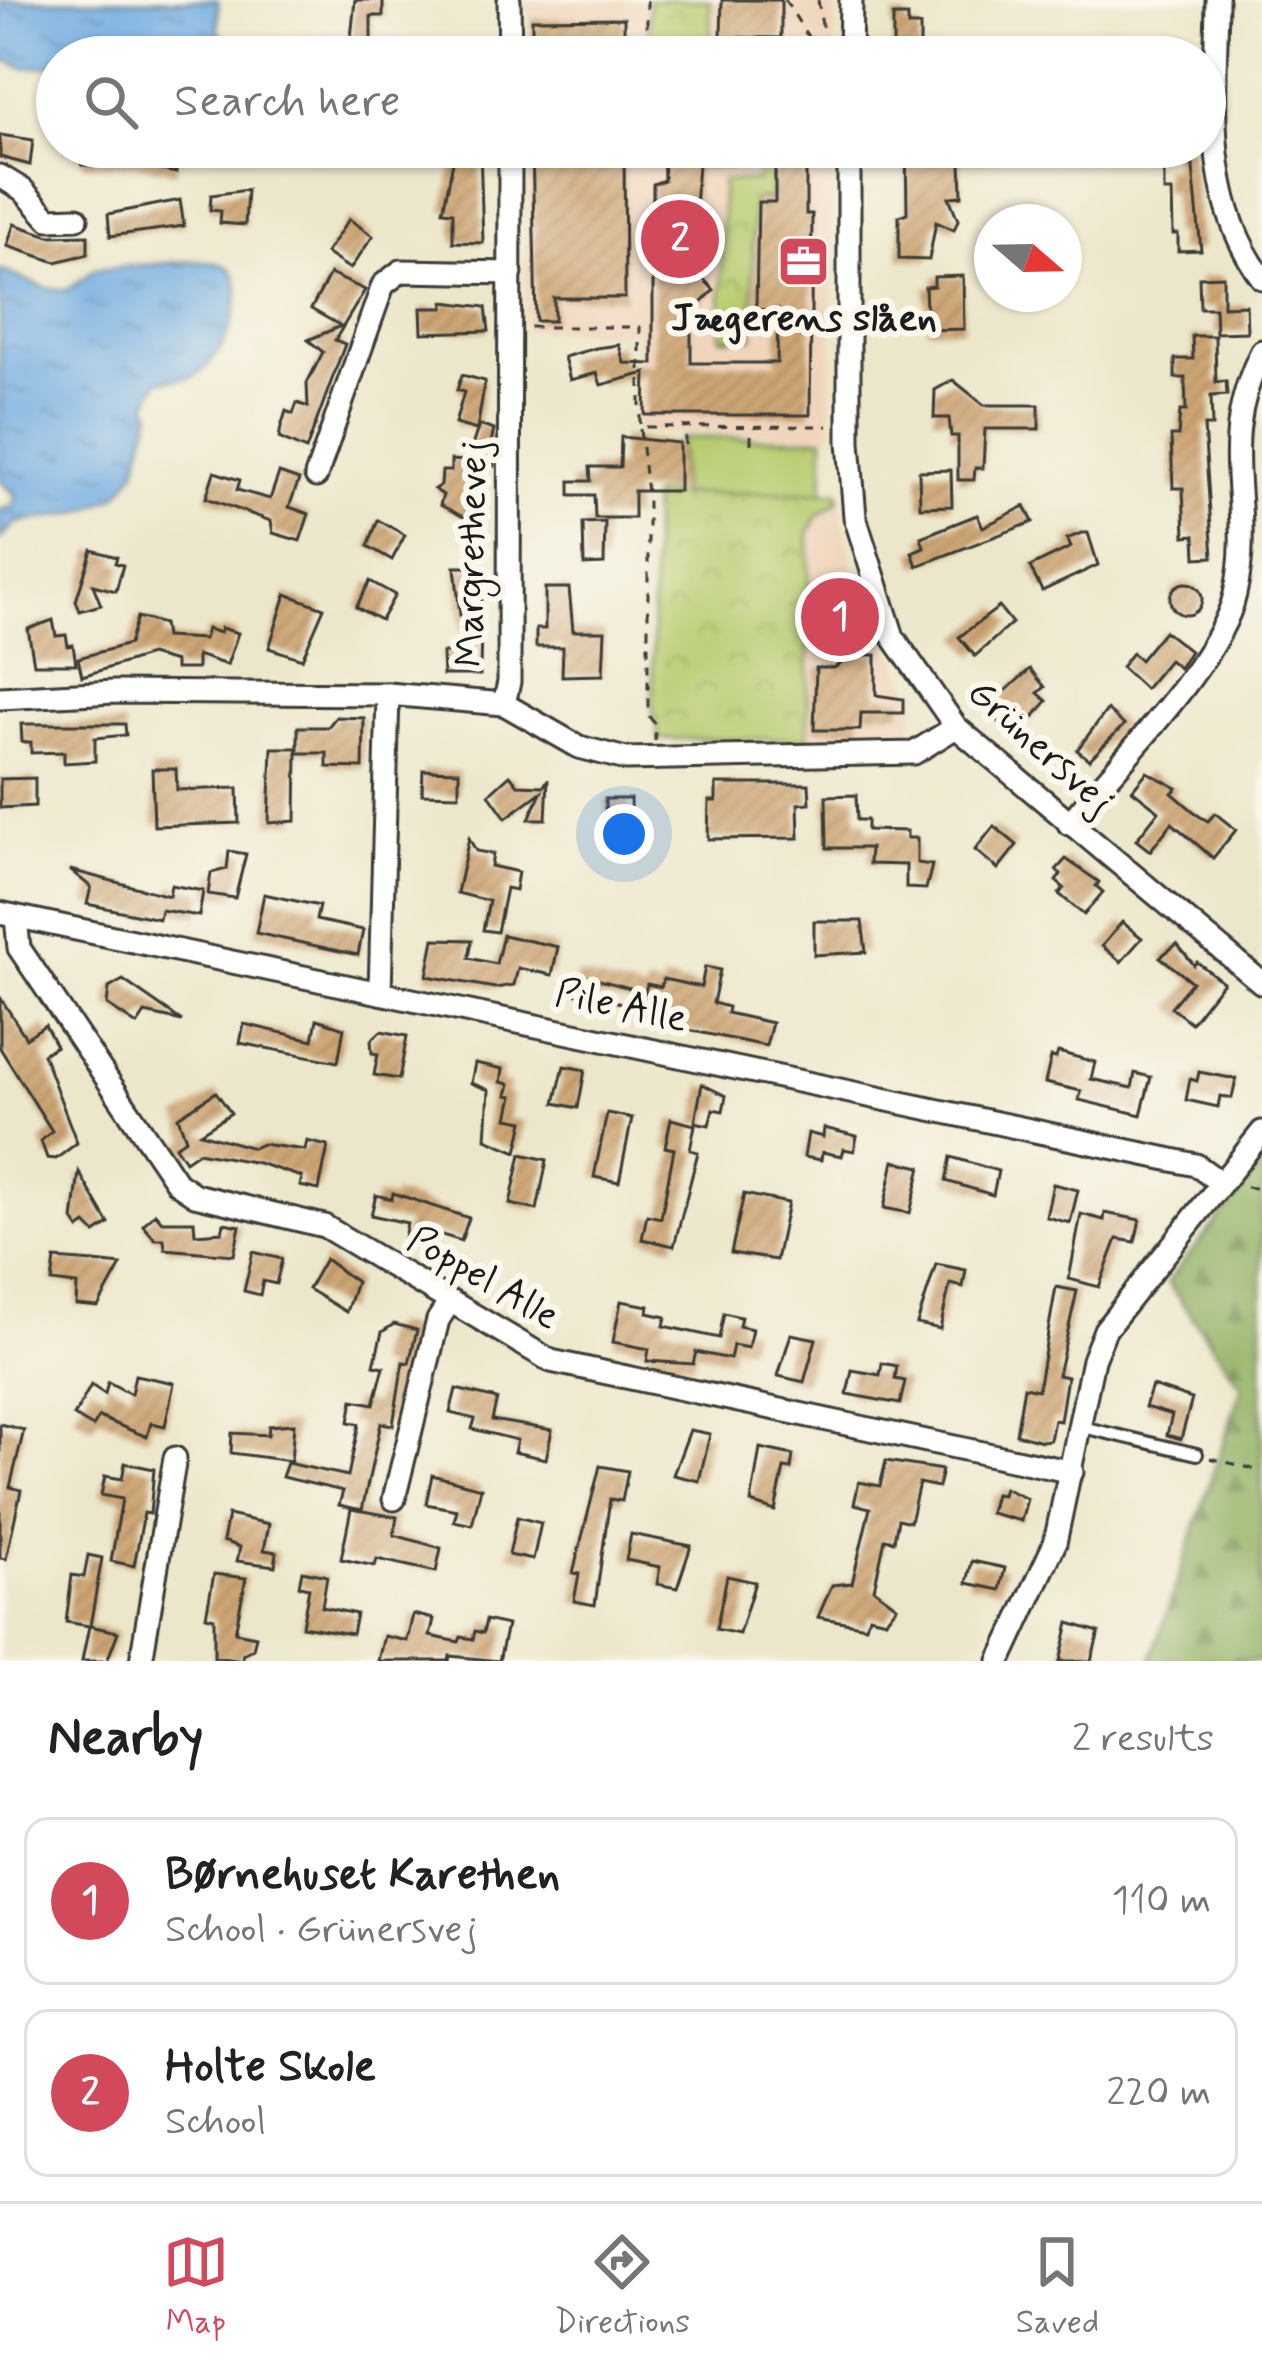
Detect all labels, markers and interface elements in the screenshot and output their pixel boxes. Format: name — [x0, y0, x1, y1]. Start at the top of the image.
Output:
search box — [36, 36, 1226, 168]
icon: search — [78, 69, 144, 135]
text: Search here — [174, 73, 401, 132]
pin: 2 — [641, 194, 719, 284]
north arrow — [974, 204, 1082, 312]
office icon: Jægerens slåen — [776, 234, 832, 290]
place label: Jægerens slåen — [671, 294, 937, 345]
street label: Margrethevej — [446, 440, 503, 668]
pin: 1 — [801, 572, 879, 662]
street label: Grünersvej — [955, 668, 1125, 828]
your location — [594, 804, 654, 864]
street label: Pile Alle — [550, 968, 692, 1046]
street label: Poppel Alle — [398, 1215, 568, 1343]
text: Nearby — [48, 1706, 203, 1772]
text: 2 results — [1072, 1714, 1214, 1765]
text: Børnehuset Karethen — [165, 1846, 560, 1905]
text: 1 — [81, 1876, 99, 1927]
text: 110 m — [1112, 1876, 1211, 1927]
text: School · Grünersvej — [165, 1905, 478, 1956]
text: Holte Skole — [165, 2038, 376, 2097]
text: 2 — [80, 2068, 100, 2119]
text: 220 m — [1106, 2068, 1211, 2119]
text: School — [165, 2097, 266, 2148]
tab: Map — [163, 2229, 229, 2345]
tab: Directions — [554, 2229, 690, 2345]
tab: Saved — [1016, 2229, 1099, 2345]

